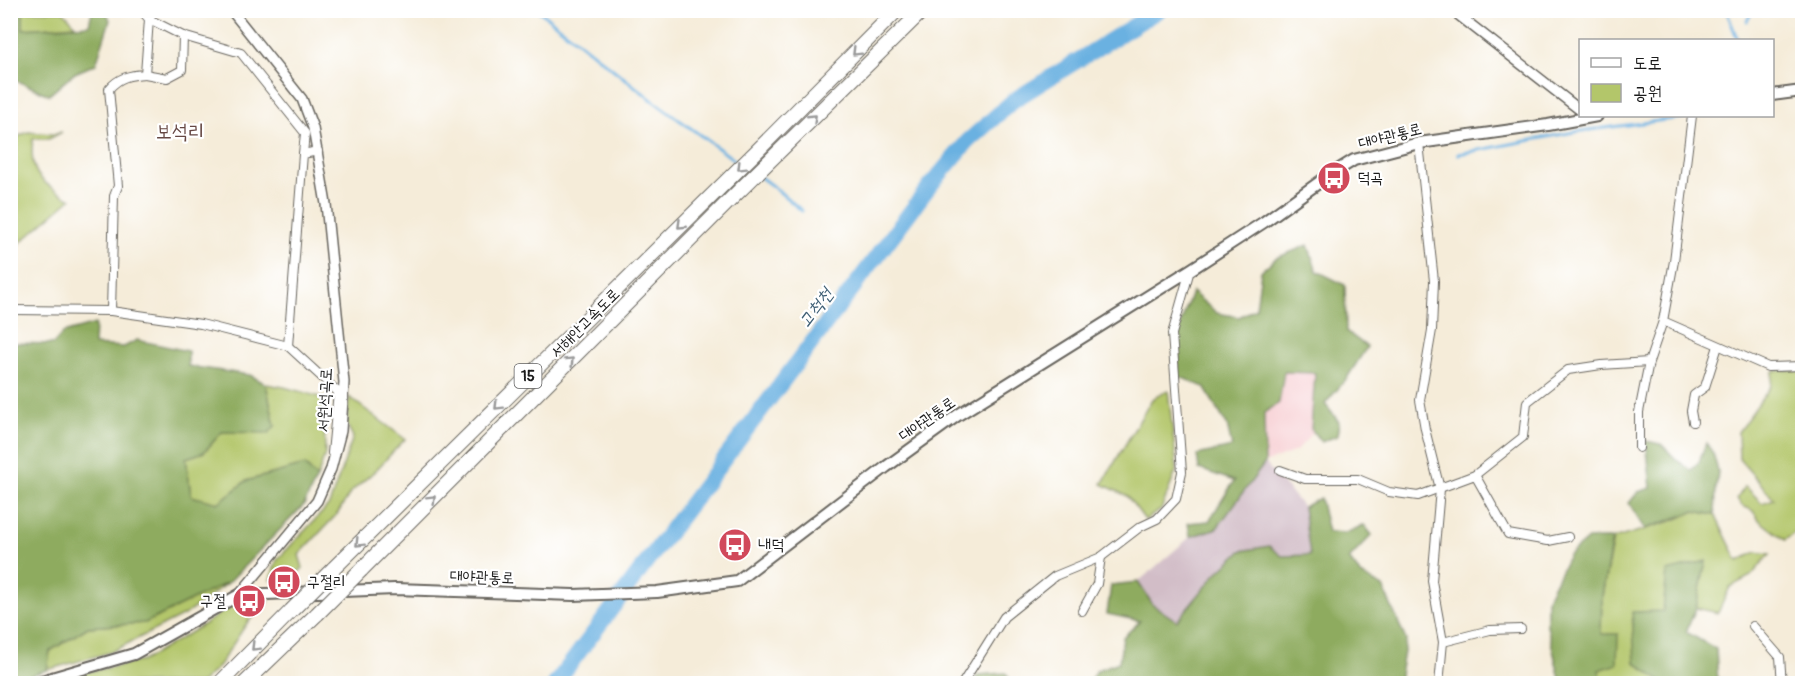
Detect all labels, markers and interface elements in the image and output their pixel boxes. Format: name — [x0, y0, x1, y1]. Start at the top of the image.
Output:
legend — [1579, 39, 1774, 117]
one-way arrow — [852, 45, 862, 56]
text: 도로 — [1633, 52, 1662, 75]
text: 공원 — [1633, 82, 1662, 105]
one-way arrow — [806, 114, 817, 125]
district label: 보석리 — [156, 119, 204, 144]
street label: 대야관통로 — [1356, 119, 1424, 153]
one-way arrow — [737, 159, 748, 170]
bus stop icon: 덕곡 — [1316, 160, 1352, 196]
place label: 덕곡 — [1357, 168, 1383, 188]
one-way arrow — [678, 218, 688, 229]
water label: 고척천 — [794, 283, 839, 332]
street label: 서해안고속도로 — [546, 284, 624, 362]
one-way arrow — [563, 357, 574, 368]
road number: 15 — [514, 364, 542, 388]
street label: 서원석곡로 — [313, 367, 337, 433]
street label: 대야관통로 — [895, 392, 959, 446]
one-way arrow — [494, 399, 504, 410]
one-way arrow — [425, 495, 436, 506]
bus stop icon: 내덕 — [717, 527, 753, 563]
place label: 내덕 — [758, 535, 784, 555]
one-way arrow — [355, 536, 366, 547]
bus stop icon: 구절리 — [266, 564, 302, 600]
street label: 대야관통로 — [449, 566, 515, 588]
place label: 구절리 — [307, 572, 346, 592]
bus stop icon: 구절 — [231, 583, 267, 619]
place label: 구절 — [200, 591, 226, 611]
one-way arrow — [252, 640, 263, 651]

